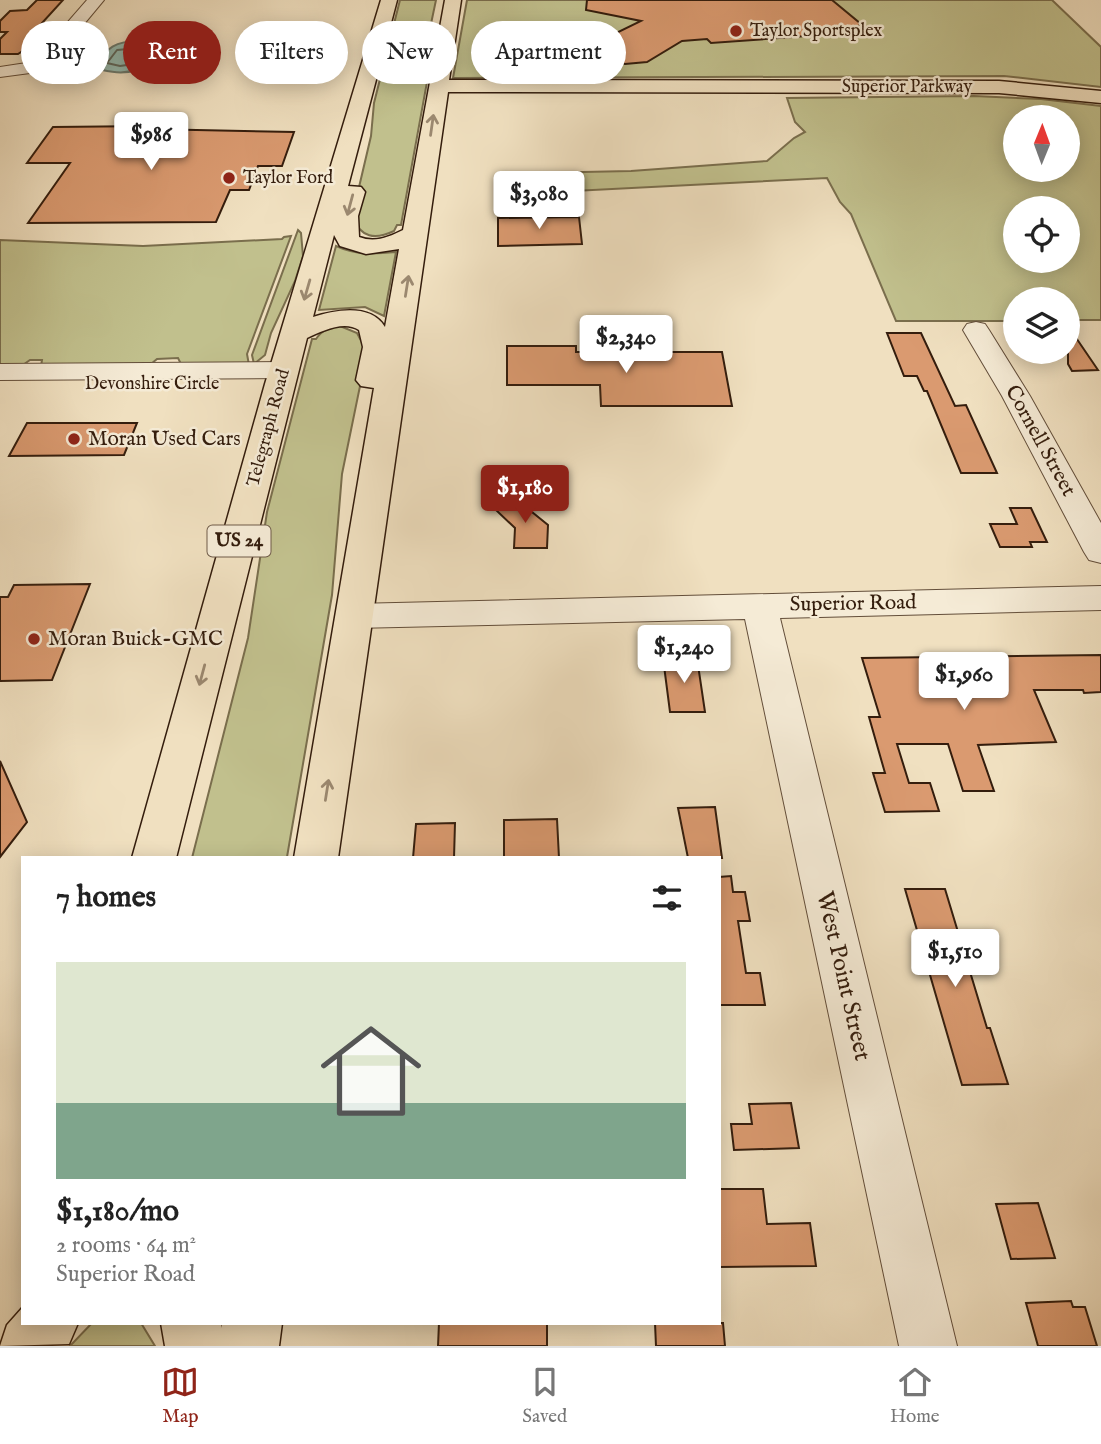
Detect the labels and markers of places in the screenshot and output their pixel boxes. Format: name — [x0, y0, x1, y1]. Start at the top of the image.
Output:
place label: Taylor Sportsplex — [750, 20, 883, 43]
marker: Taylor Sportsplex — [728, 23, 744, 39]
pin: $986 — [110, 113, 192, 172]
place label: Taylor Ford — [243, 167, 334, 190]
marker: Taylor Ford — [221, 170, 237, 186]
pin: $3,080 — [482, 172, 596, 231]
pin: $2,340 — [569, 316, 683, 375]
place label: Moran Used Cars — [88, 426, 241, 453]
marker: Moran Used Cars — [66, 431, 82, 447]
pin: $1,180 — [468, 466, 582, 525]
place label: Moran Buick-GMC — [48, 626, 223, 653]
pin: $1,240 — [627, 626, 741, 685]
marker: Moran Buick-GMC — [26, 631, 42, 647]
pin: $1,960 — [907, 652, 1021, 712]
pin: $1,510 — [898, 930, 1012, 989]

